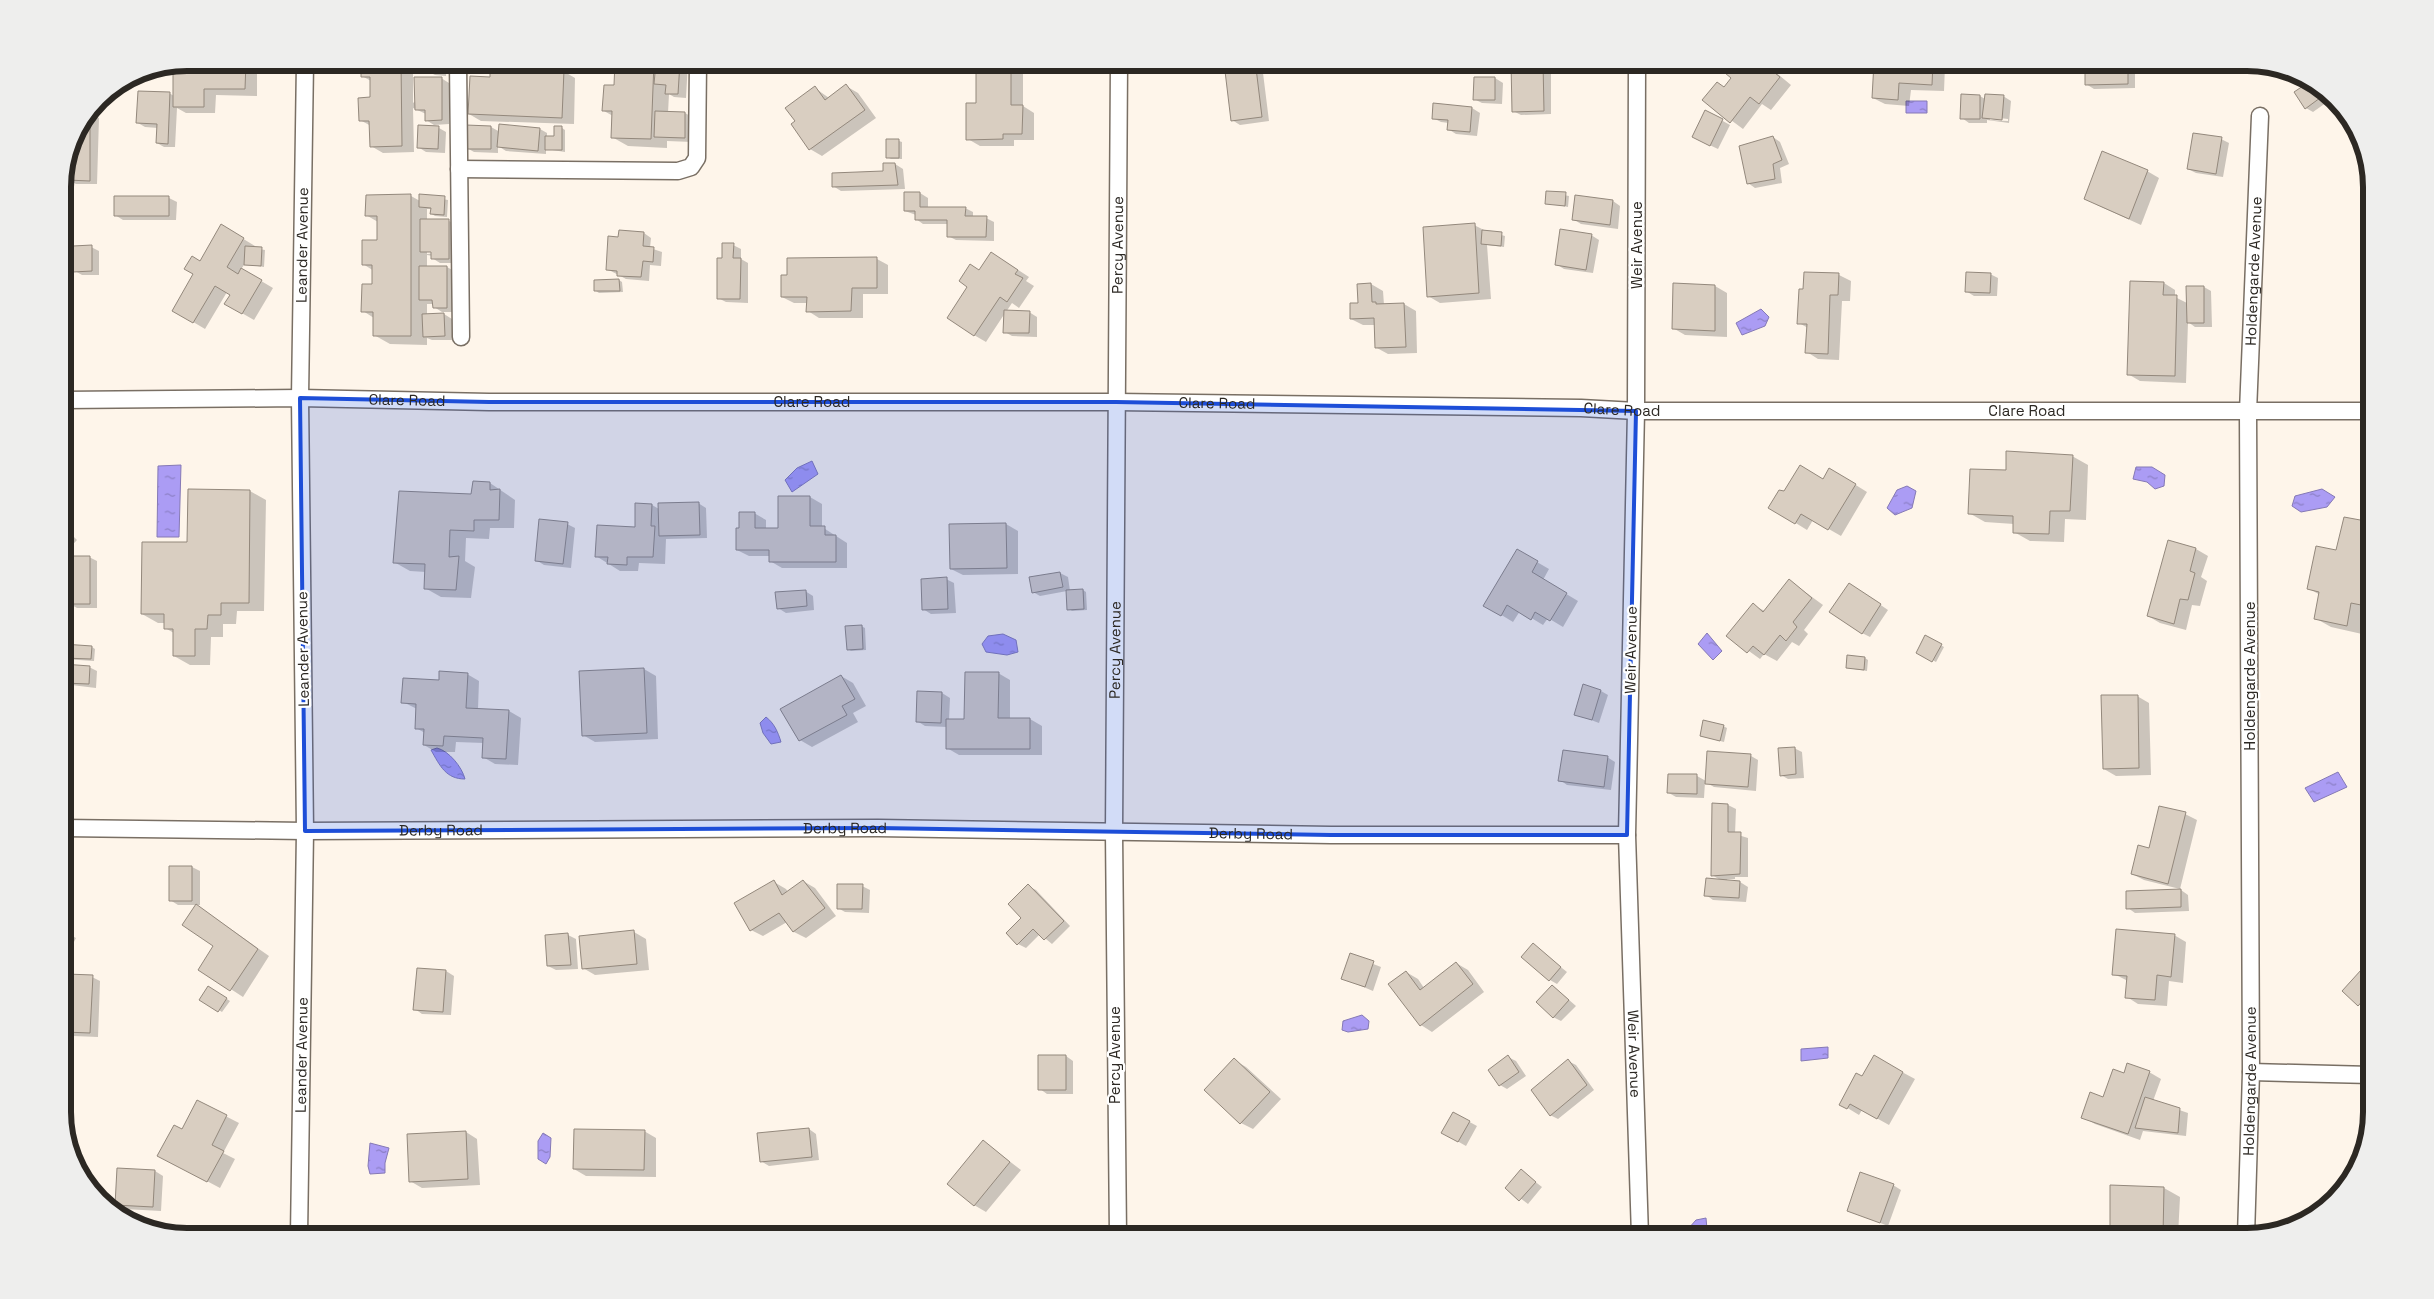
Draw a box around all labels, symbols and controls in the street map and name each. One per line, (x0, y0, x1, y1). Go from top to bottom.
street label: Leander Avenue (291, 187, 312, 303)
street label: Percy Avenue (1107, 196, 1127, 294)
street label: Holdengarde Avenue (2241, 196, 2266, 346)
street label: Weir Avenue (1627, 201, 1646, 289)
street label: Clare Road (368, 389, 446, 410)
street label: Clare Road (773, 392, 850, 411)
street label: Clare Road (1178, 393, 1256, 413)
street label: Clare Road (1583, 398, 1660, 420)
street label: Clare Road (1988, 401, 2065, 420)
street label: Leander Avenue (292, 591, 313, 707)
street label: Percy Avenue (1105, 601, 1125, 699)
street label: Holdengarde Avenue (2240, 601, 2259, 751)
street label: Weir Avenue (1620, 606, 1641, 694)
street label: Derby Road (803, 818, 887, 837)
street label: Derby Road (399, 820, 483, 840)
street label: Derby Road (1209, 823, 1293, 843)
street label: Leander Avenue (291, 997, 312, 1113)
street label: Percy Avenue (1105, 1006, 1124, 1104)
street label: Holdengarde Avenue (2238, 1006, 2260, 1156)
street label: Weir Avenue (1624, 1010, 1646, 1098)

